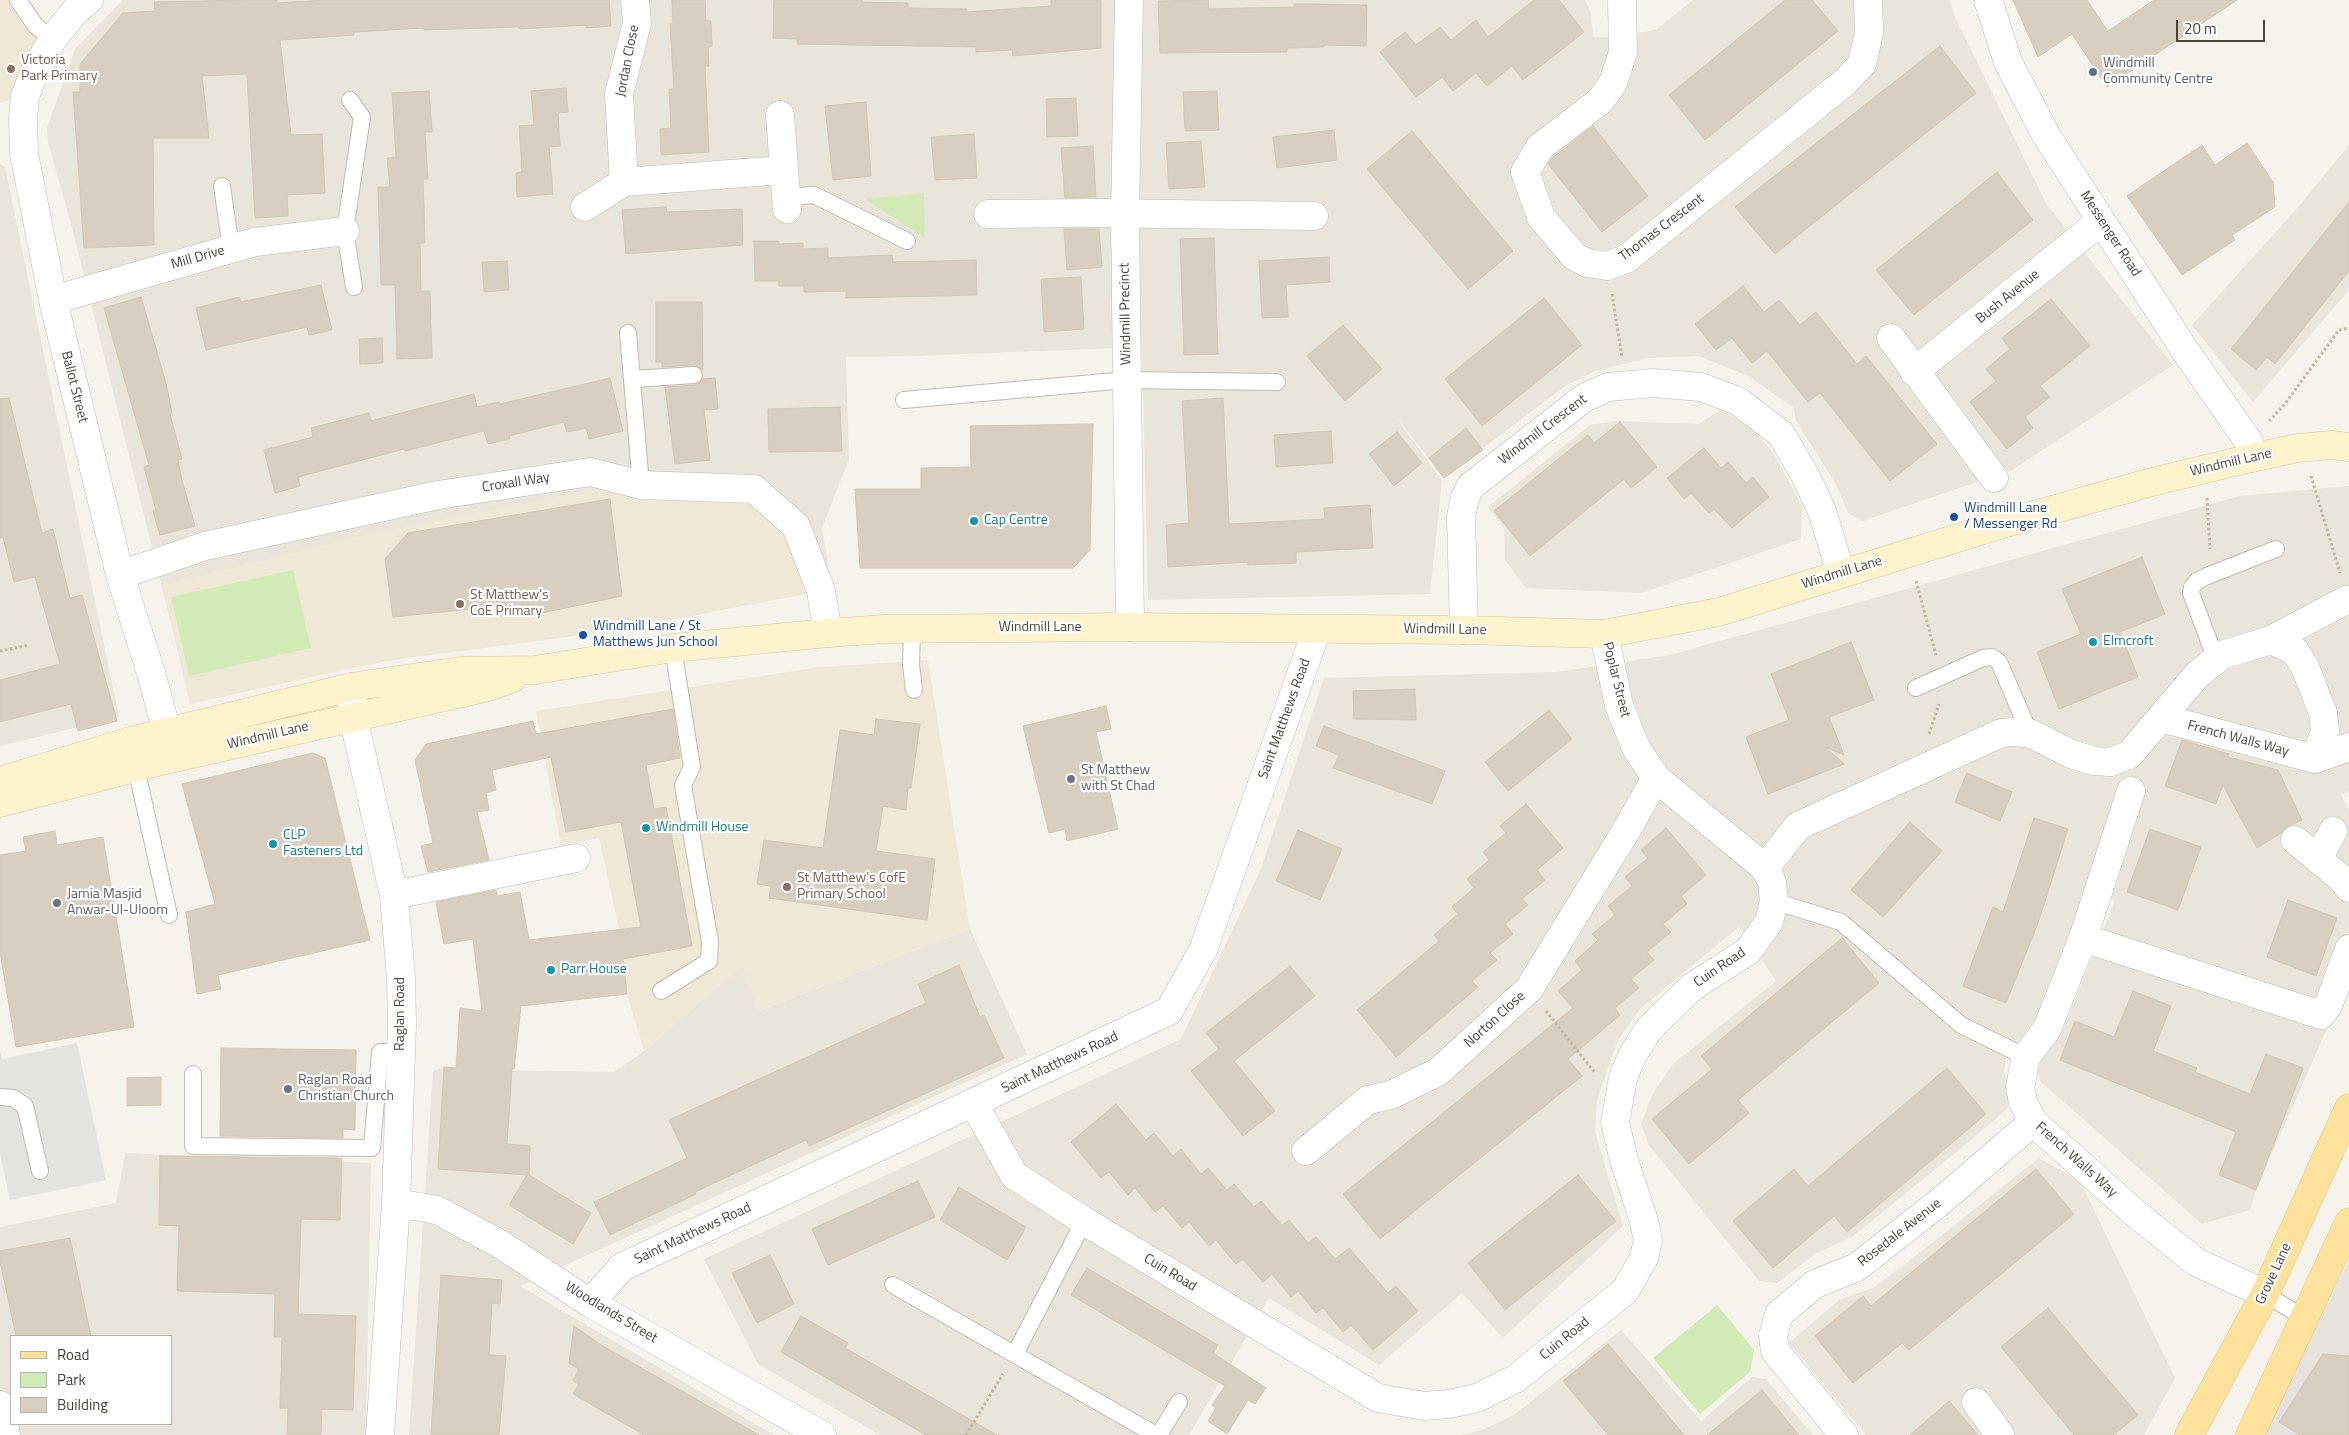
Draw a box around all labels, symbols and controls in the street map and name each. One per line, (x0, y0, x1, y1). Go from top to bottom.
scale bar (2179, 10, 2268, 42)
text: 20 m (2184, 17, 2217, 40)
street label: Jordan Close (613, 24, 643, 98)
place label: Victoria Park Primary (21, 53, 97, 85)
place label: Windmill Community Centre (2103, 56, 2213, 88)
marker: Victoria Park Primary (5, 63, 17, 75)
marker: Windmill Community Centre (2087, 66, 2099, 78)
street label: Messenger Road (2076, 188, 2144, 280)
street label: Thomas Crescent (1616, 191, 1708, 265)
street label: Mill Drive (169, 242, 227, 274)
street label: Windmill Precinct (1117, 263, 1135, 365)
street label: Bush Avenue (1973, 266, 2043, 328)
street label: Ballot Street (57, 349, 91, 425)
street label: Windmill Crescent (1496, 391, 1590, 469)
street label: Windmill Lane (2189, 445, 2273, 481)
street label: Croxall Way (481, 469, 551, 497)
place label: Windmill Lane / Messenger Rd (1964, 501, 2057, 534)
marker: Windmill Lane / Messenger Rd (1948, 511, 1960, 523)
place label: Cap Centre (984, 513, 1048, 529)
marker: Cap Centre (968, 515, 980, 527)
street label: Windmill Lane (1800, 553, 1884, 593)
place label: St Matthew's CoE Primary (470, 588, 549, 620)
marker: St Matthew's CoE Primary (454, 598, 466, 610)
place label: Windmill Lane / St Matthews Jun School (593, 619, 718, 652)
street label: Windmill Lane (998, 620, 1082, 636)
street label: Windmill Lane (1403, 621, 1487, 639)
marker: Windmill Lane / St Matthews Jun School (577, 629, 589, 641)
place label: Elmcroft (2103, 634, 2153, 650)
marker: Elmcroft (2087, 636, 2099, 648)
street label: Poplar Street (1599, 640, 1633, 720)
street label: Saint Matthews Road (1255, 657, 1315, 781)
street label: French Walls Way (2185, 717, 2291, 761)
street label: Windmill Lane (226, 718, 310, 754)
place label: St Matthew with St Chad (1081, 763, 1155, 796)
marker: St Matthew with St Chad (1065, 773, 1077, 785)
place label: Windmill House (656, 820, 748, 836)
marker: Windmill House (640, 822, 652, 834)
place label: CLP Fasteners Ltd (283, 828, 363, 860)
marker: CLP Fasteners Ltd (267, 838, 279, 850)
place label: St Matthew's CofE Primary School (797, 871, 906, 904)
marker: St Matthew's CofE Primary School (781, 881, 793, 893)
place label: Jamia Masjid Anwar-Ul-Uloom (67, 887, 168, 920)
marker: Jamia Masjid Anwar-Ul-Uloom (51, 897, 63, 909)
street label: Cuin Road (1691, 945, 1749, 991)
place label: Parr House (561, 962, 627, 978)
marker: Parr House (545, 964, 557, 976)
street label: Raglan Road (393, 977, 409, 1051)
street label: Norton Close (1461, 988, 1529, 1052)
street label: Saint Matthews Road (999, 1029, 1121, 1097)
place label: Raglan Road Christian Church (298, 1073, 394, 1106)
marker: Raglan Road Christian Church (282, 1083, 294, 1095)
street label: French Walls Way (2032, 1119, 2120, 1201)
street label: Rosedale Avenue (1855, 1195, 1945, 1271)
street label: Saint Matthews Road (632, 1200, 754, 1268)
street label: Grove Lane (2253, 1241, 2295, 1307)
street label: Cuin Road (1140, 1251, 1200, 1295)
street label: Woodlands Street (562, 1279, 660, 1347)
street label: Cuin Road (1537, 1314, 1593, 1364)
legend (10, 1335, 172, 1425)
text: Road (57, 1343, 89, 1366)
text: Park (57, 1368, 86, 1391)
text: Building (57, 1393, 108, 1416)

